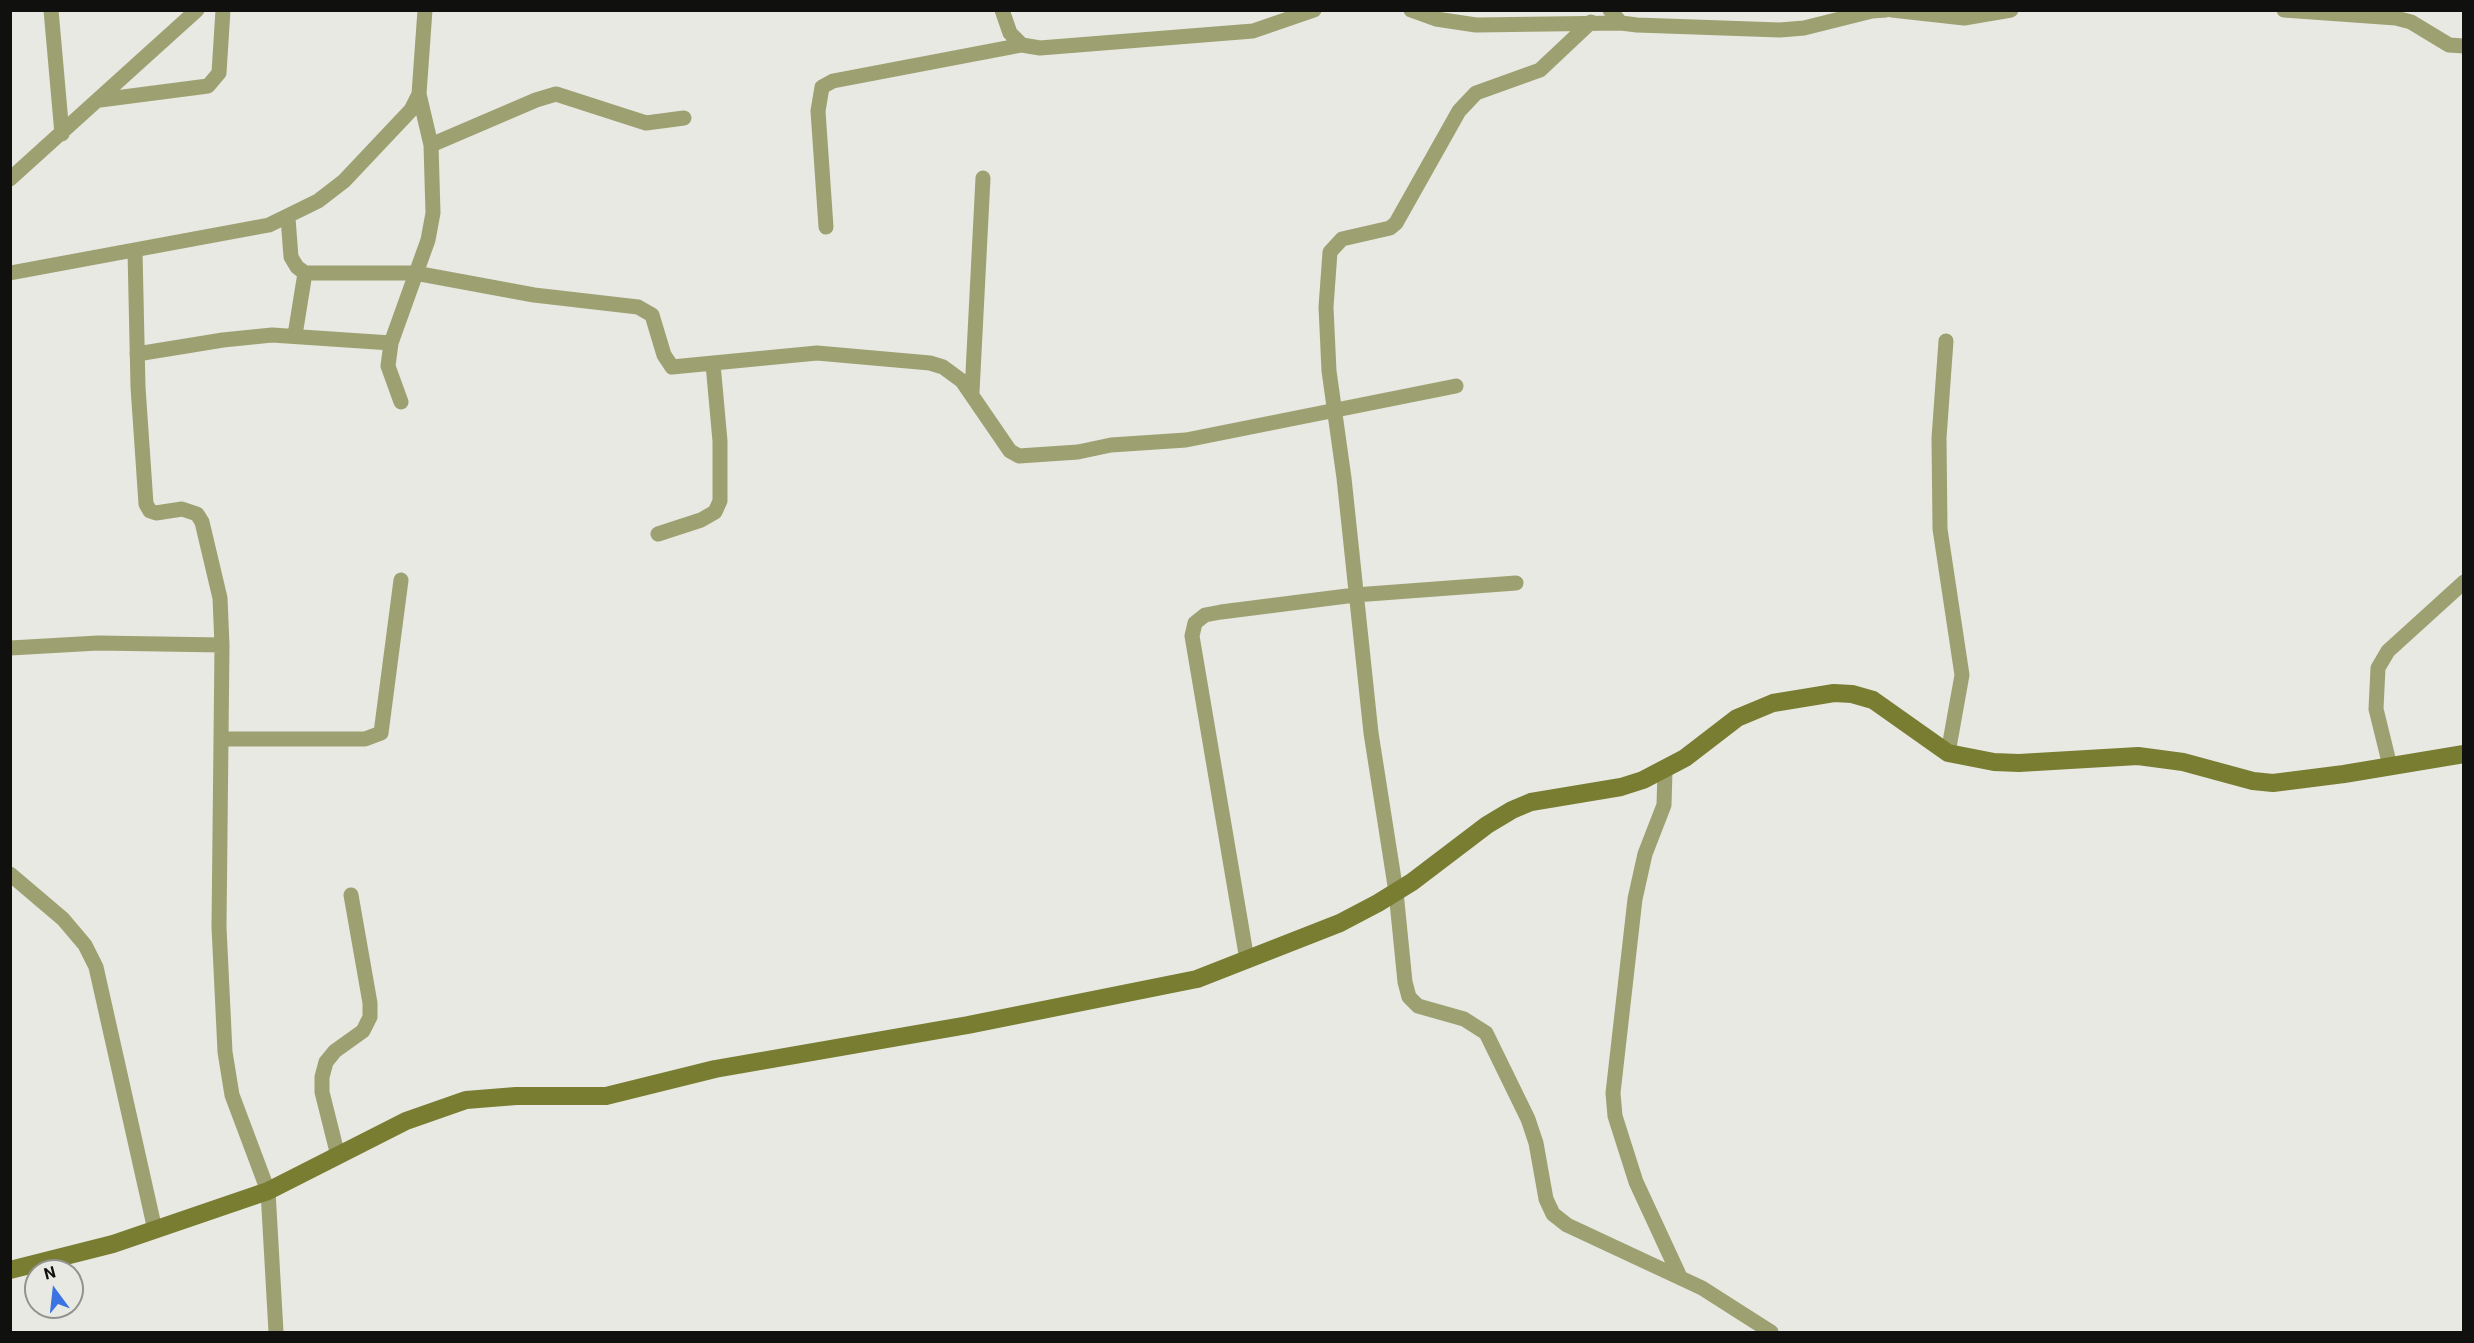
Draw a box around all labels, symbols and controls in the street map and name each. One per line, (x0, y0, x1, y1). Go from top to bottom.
north arrow (24, 1259, 84, 1319)
text: N (42, 1262, 58, 1284)

